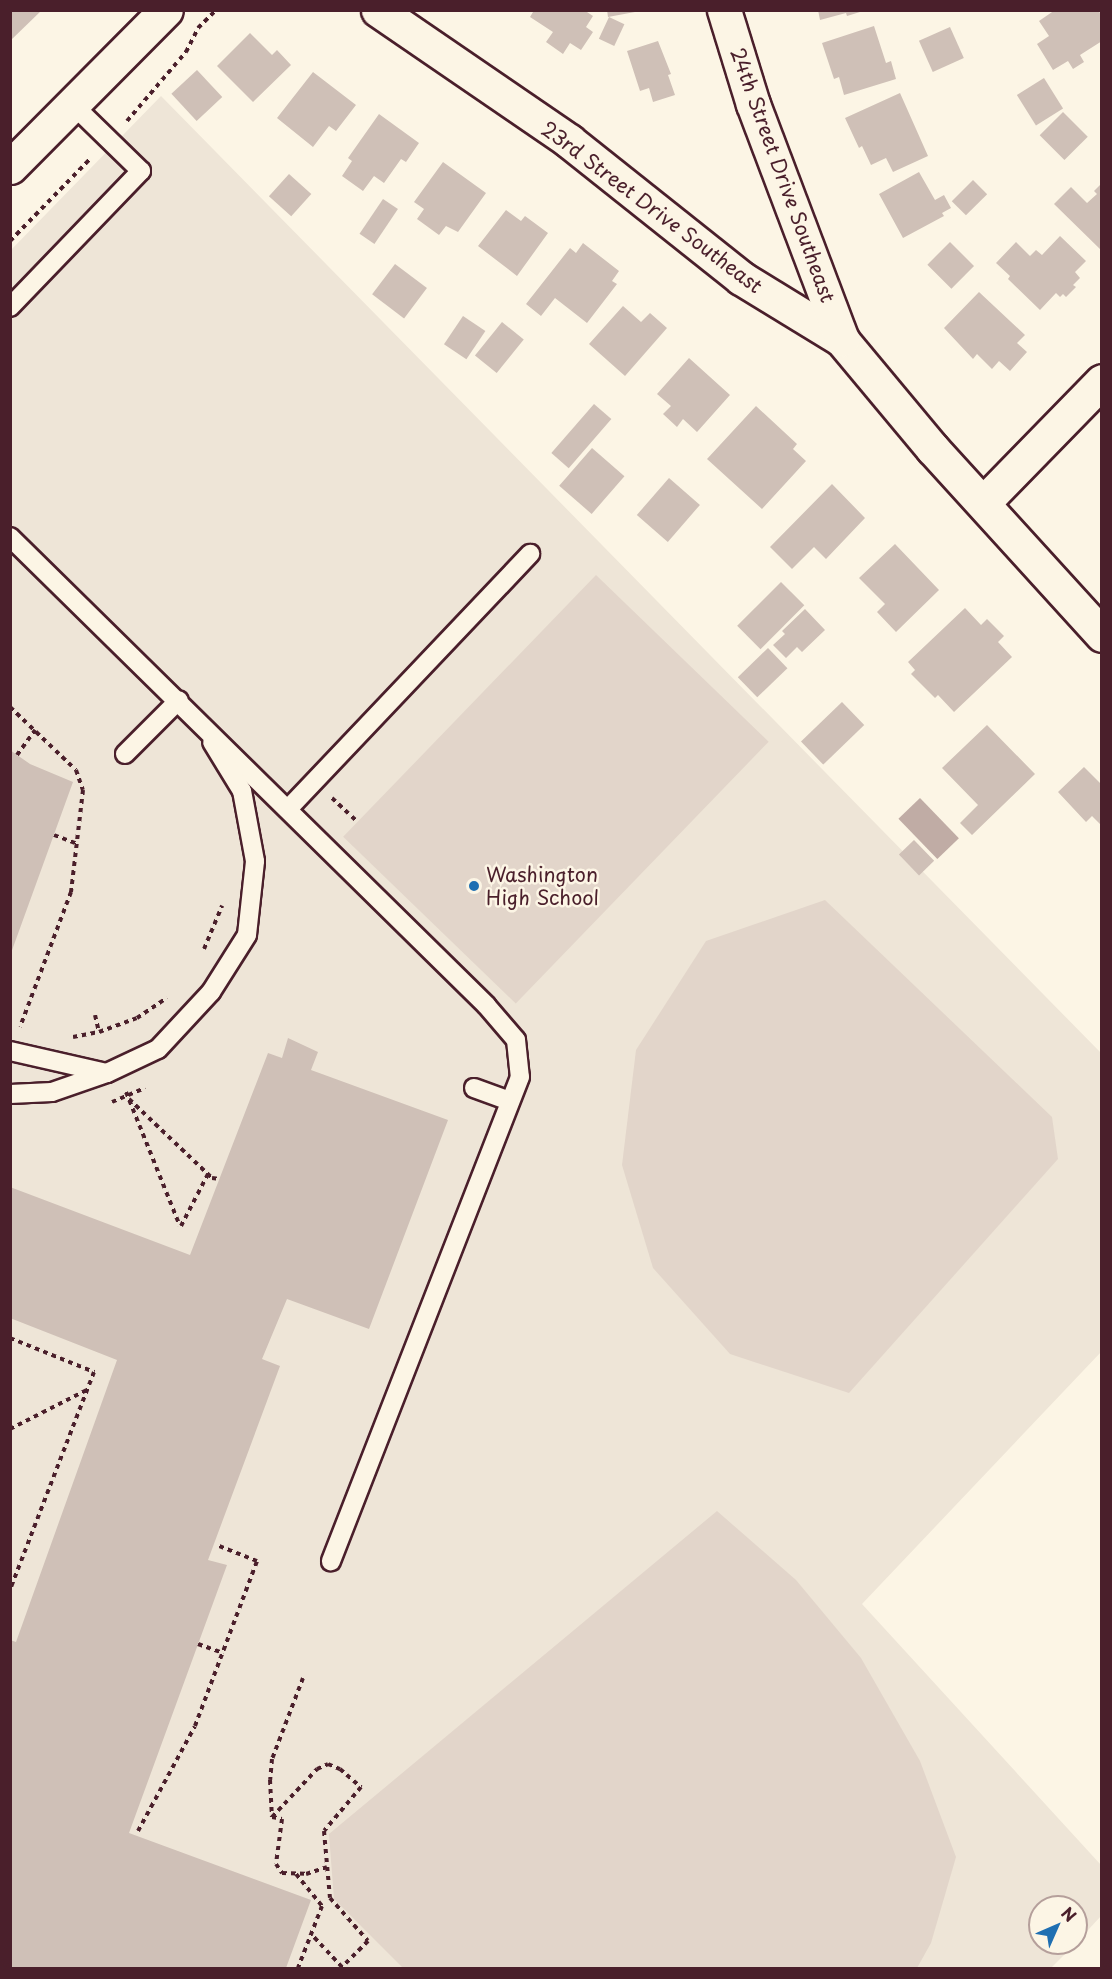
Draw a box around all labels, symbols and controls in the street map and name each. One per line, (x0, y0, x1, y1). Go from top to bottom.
street label: 24th Street Drive Southeast (726, 44, 840, 306)
street label: 23rd Street Drive Southeast (536, 116, 768, 298)
place label: Washington High School (486, 862, 600, 909)
marker: Washington High School (467, 879, 481, 893)
north arrow (1028, 1895, 1088, 1955)
text: N (1056, 1901, 1082, 1927)

